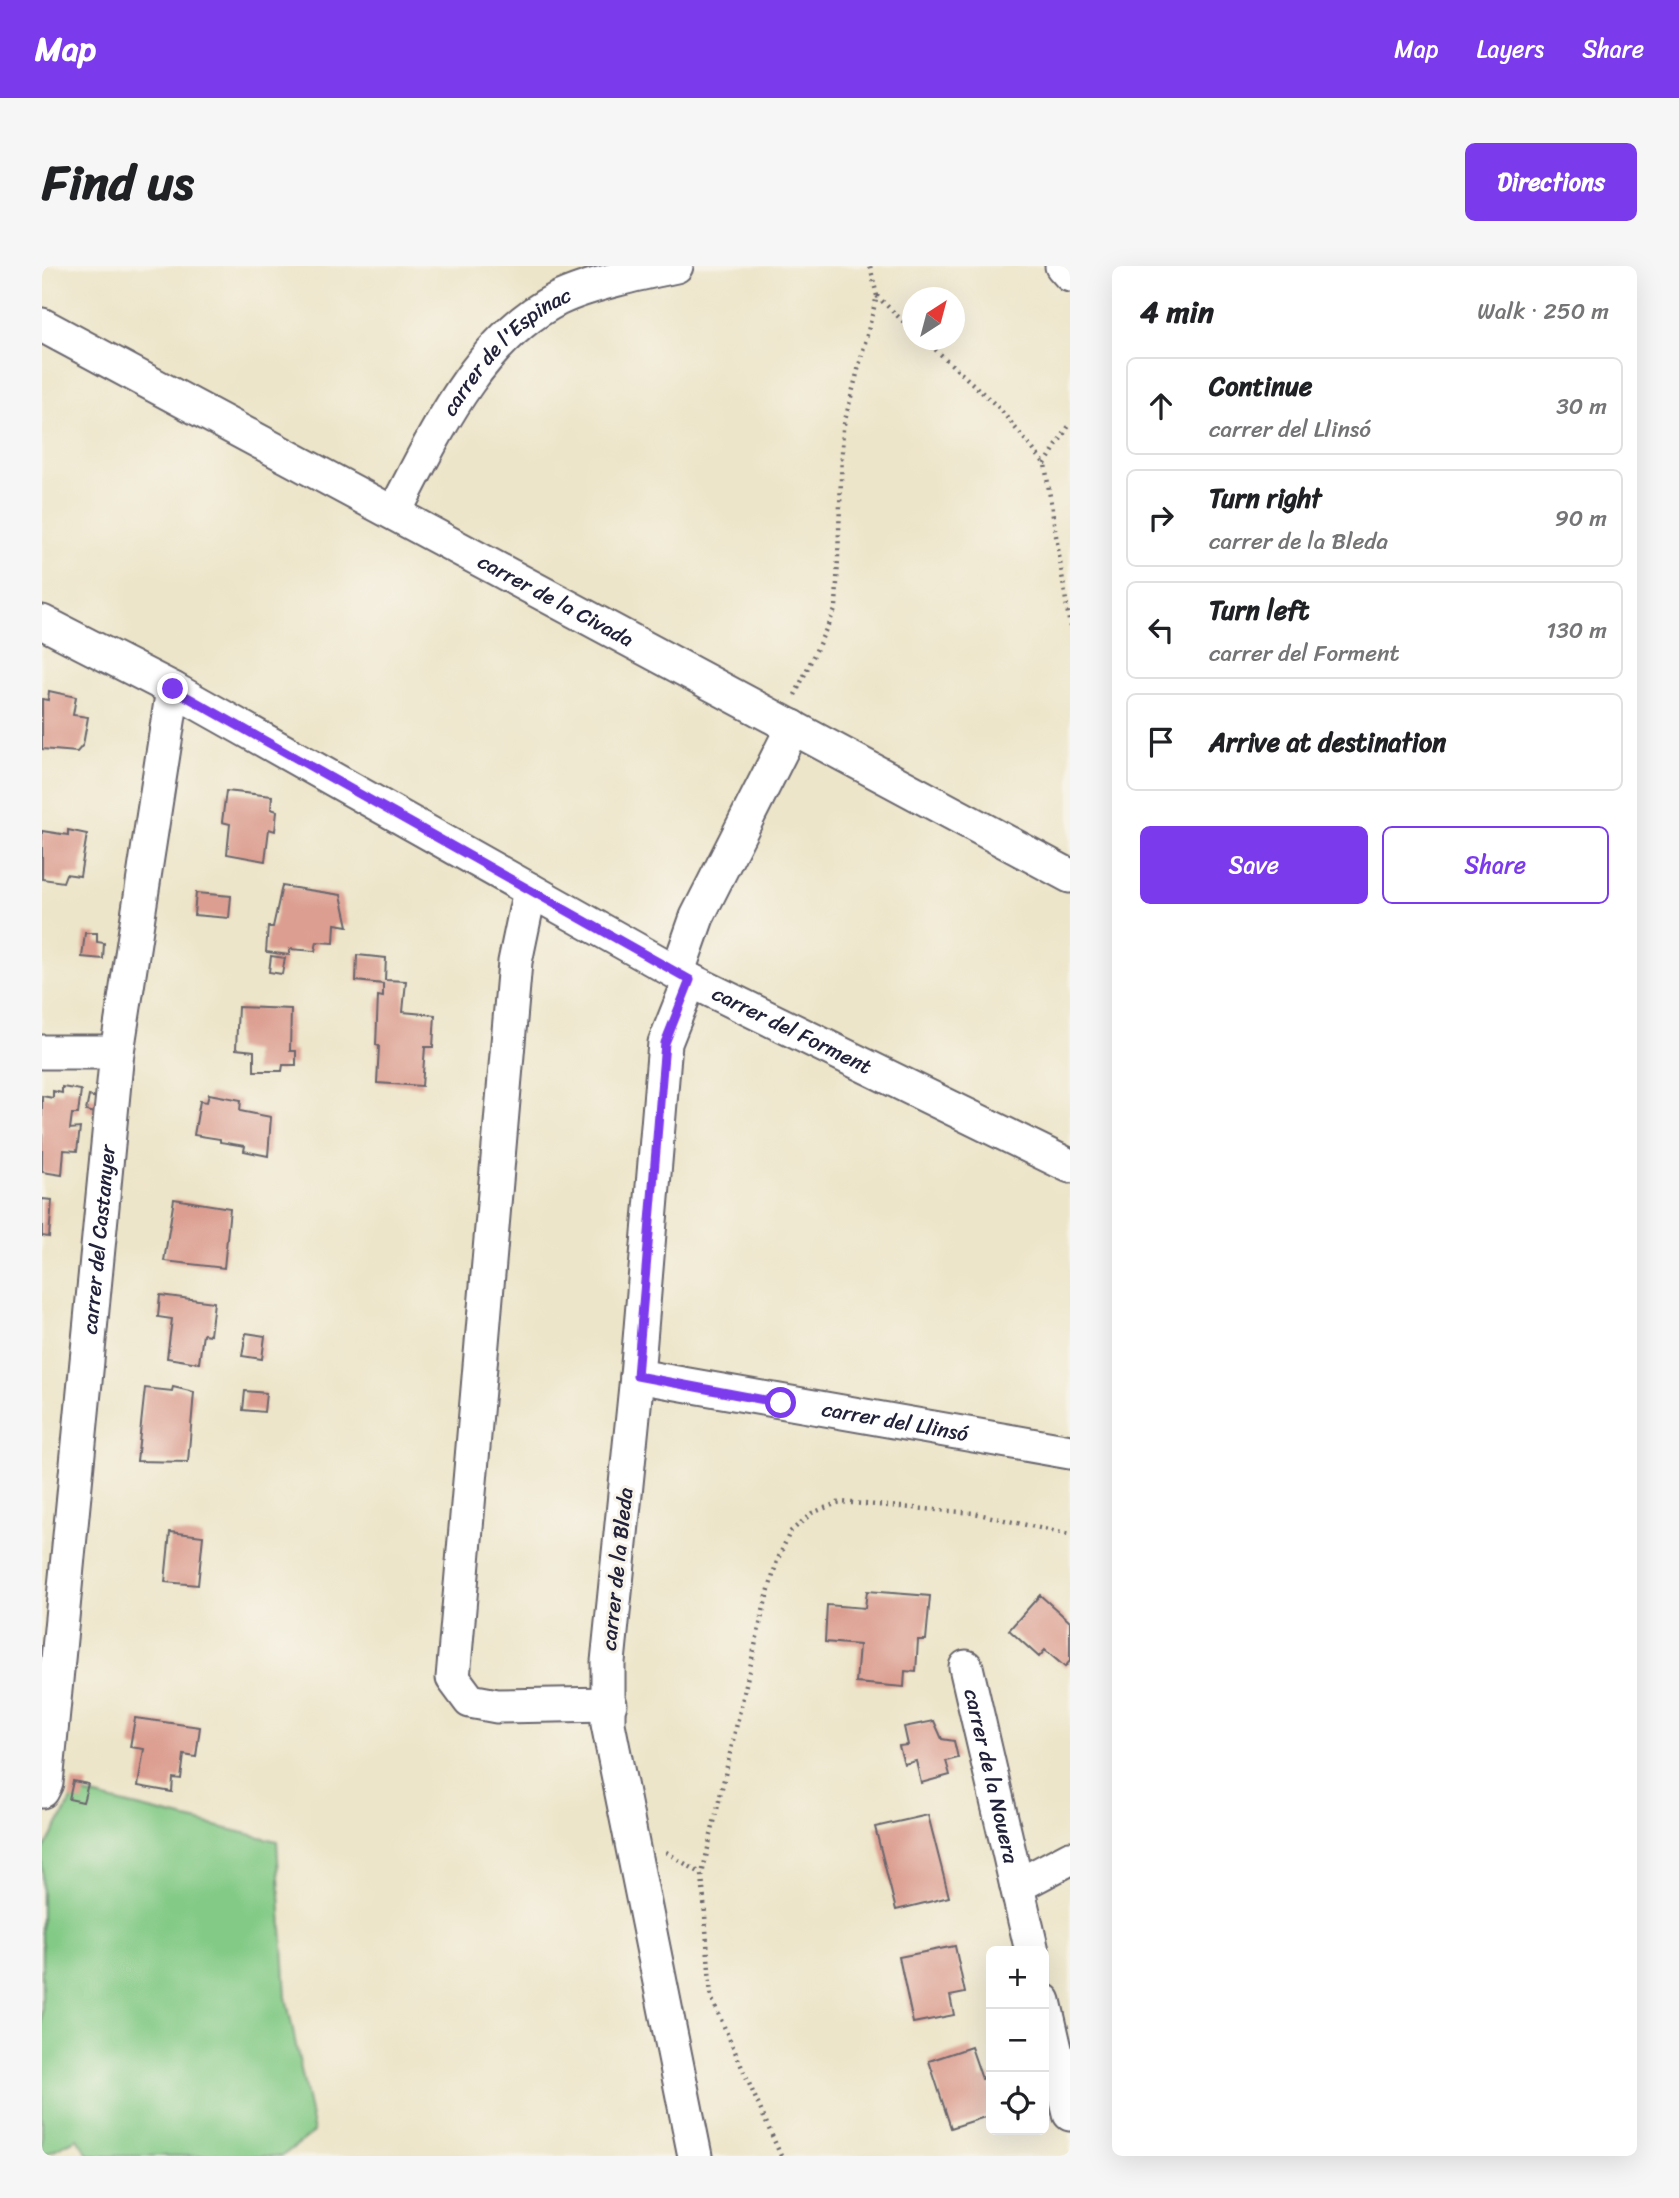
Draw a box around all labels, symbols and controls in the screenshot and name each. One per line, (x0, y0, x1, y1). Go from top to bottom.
text: Map (35, 20, 96, 78)
text: Map (1394, 28, 1439, 70)
text: Layers (1477, 28, 1544, 70)
text: Share (1582, 28, 1644, 70)
text: Find us (42, 139, 194, 226)
button: Directions (1465, 143, 1637, 221)
street label: carrer de l'Espinac (431, 276, 578, 424)
text: 4 min (1140, 285, 1214, 339)
north arrow (902, 287, 965, 350)
text: Walk · 250 m (1477, 291, 1609, 332)
text: Continue (1209, 363, 1312, 409)
text: 30 m (1556, 386, 1607, 427)
icon: ahead (1142, 387, 1180, 425)
text: carrer del Llinsó (1209, 409, 1371, 450)
text: Turn right (1209, 475, 1322, 521)
text: 90 m (1555, 498, 1607, 539)
icon: right (1142, 499, 1180, 537)
text: carrer de la Bleda (1209, 521, 1388, 562)
street label: carrer de la Civada (471, 543, 641, 658)
text: Turn left (1209, 587, 1309, 633)
text: 130 m (1546, 610, 1607, 651)
icon: left (1142, 611, 1180, 649)
text: carrer del Forment (1209, 633, 1400, 674)
route end (157, 673, 188, 704)
text: Arrive at destination (1209, 719, 1446, 765)
icon: arrive (1142, 723, 1180, 761)
button: Save (1140, 826, 1368, 904)
button: Share (1382, 826, 1609, 904)
street label: carrer del Forment (705, 975, 879, 1085)
street label: carrer del Castanyer (71, 1142, 127, 1336)
route start (765, 1387, 796, 1418)
street label: carrer del Llinsó (819, 1390, 972, 1453)
street label: carrer de la Bleda (590, 1485, 644, 1652)
street label: carrer de la Nouera (953, 1685, 1030, 1868)
map controls (986, 1946, 1049, 2135)
button: + (986, 1946, 1049, 2009)
button: − (986, 2009, 1049, 2072)
button: locate (986, 2072, 1049, 2135)

